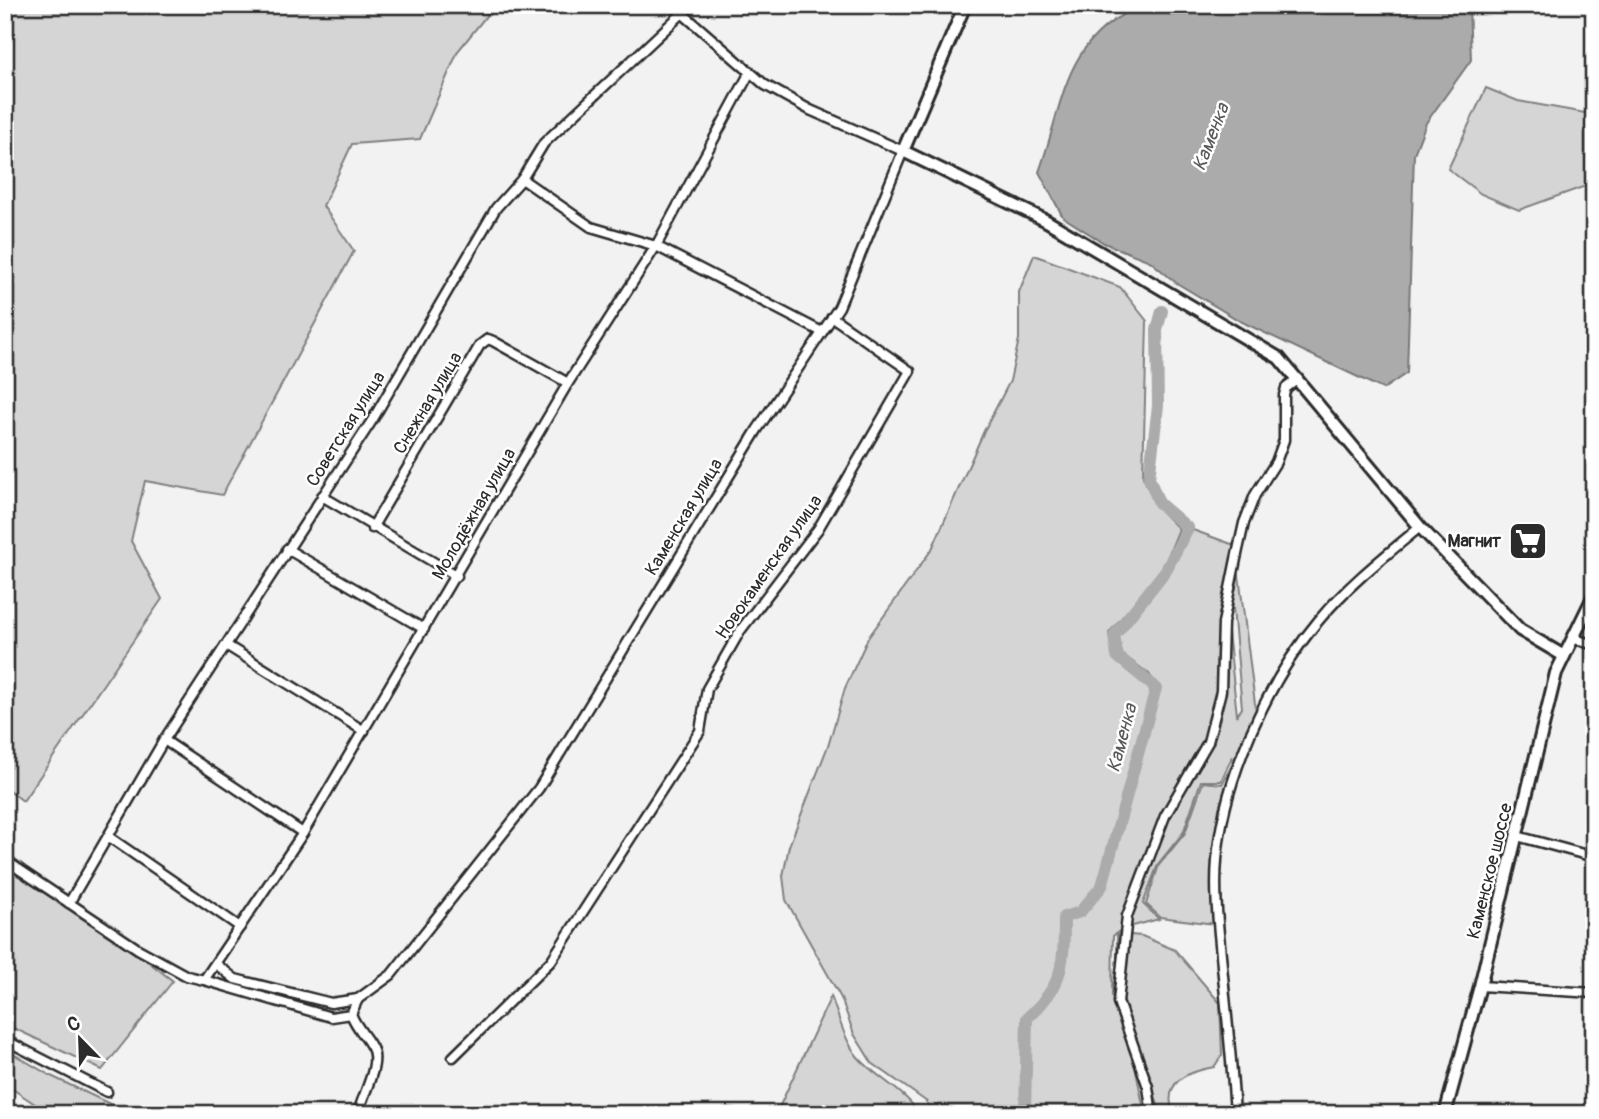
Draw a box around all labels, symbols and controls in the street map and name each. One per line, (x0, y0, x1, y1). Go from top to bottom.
water label: Каменка (1187, 99, 1235, 174)
street label: Снежная улица (389, 348, 467, 458)
street label: Советская улица (301, 367, 391, 491)
street label: Молодёжная улица (427, 444, 521, 584)
street label: Каменская улица (640, 454, 728, 580)
street label: Новокаменская улица (711, 490, 827, 644)
supermarket icon: Магнит (1507, 520, 1549, 562)
place label: Магнит (1448, 530, 1502, 553)
water label: Каменка (1101, 700, 1143, 775)
street label: Каменское шоссе (1462, 801, 1518, 941)
north arrow (46, 1004, 116, 1074)
text: С (64, 1011, 84, 1038)

